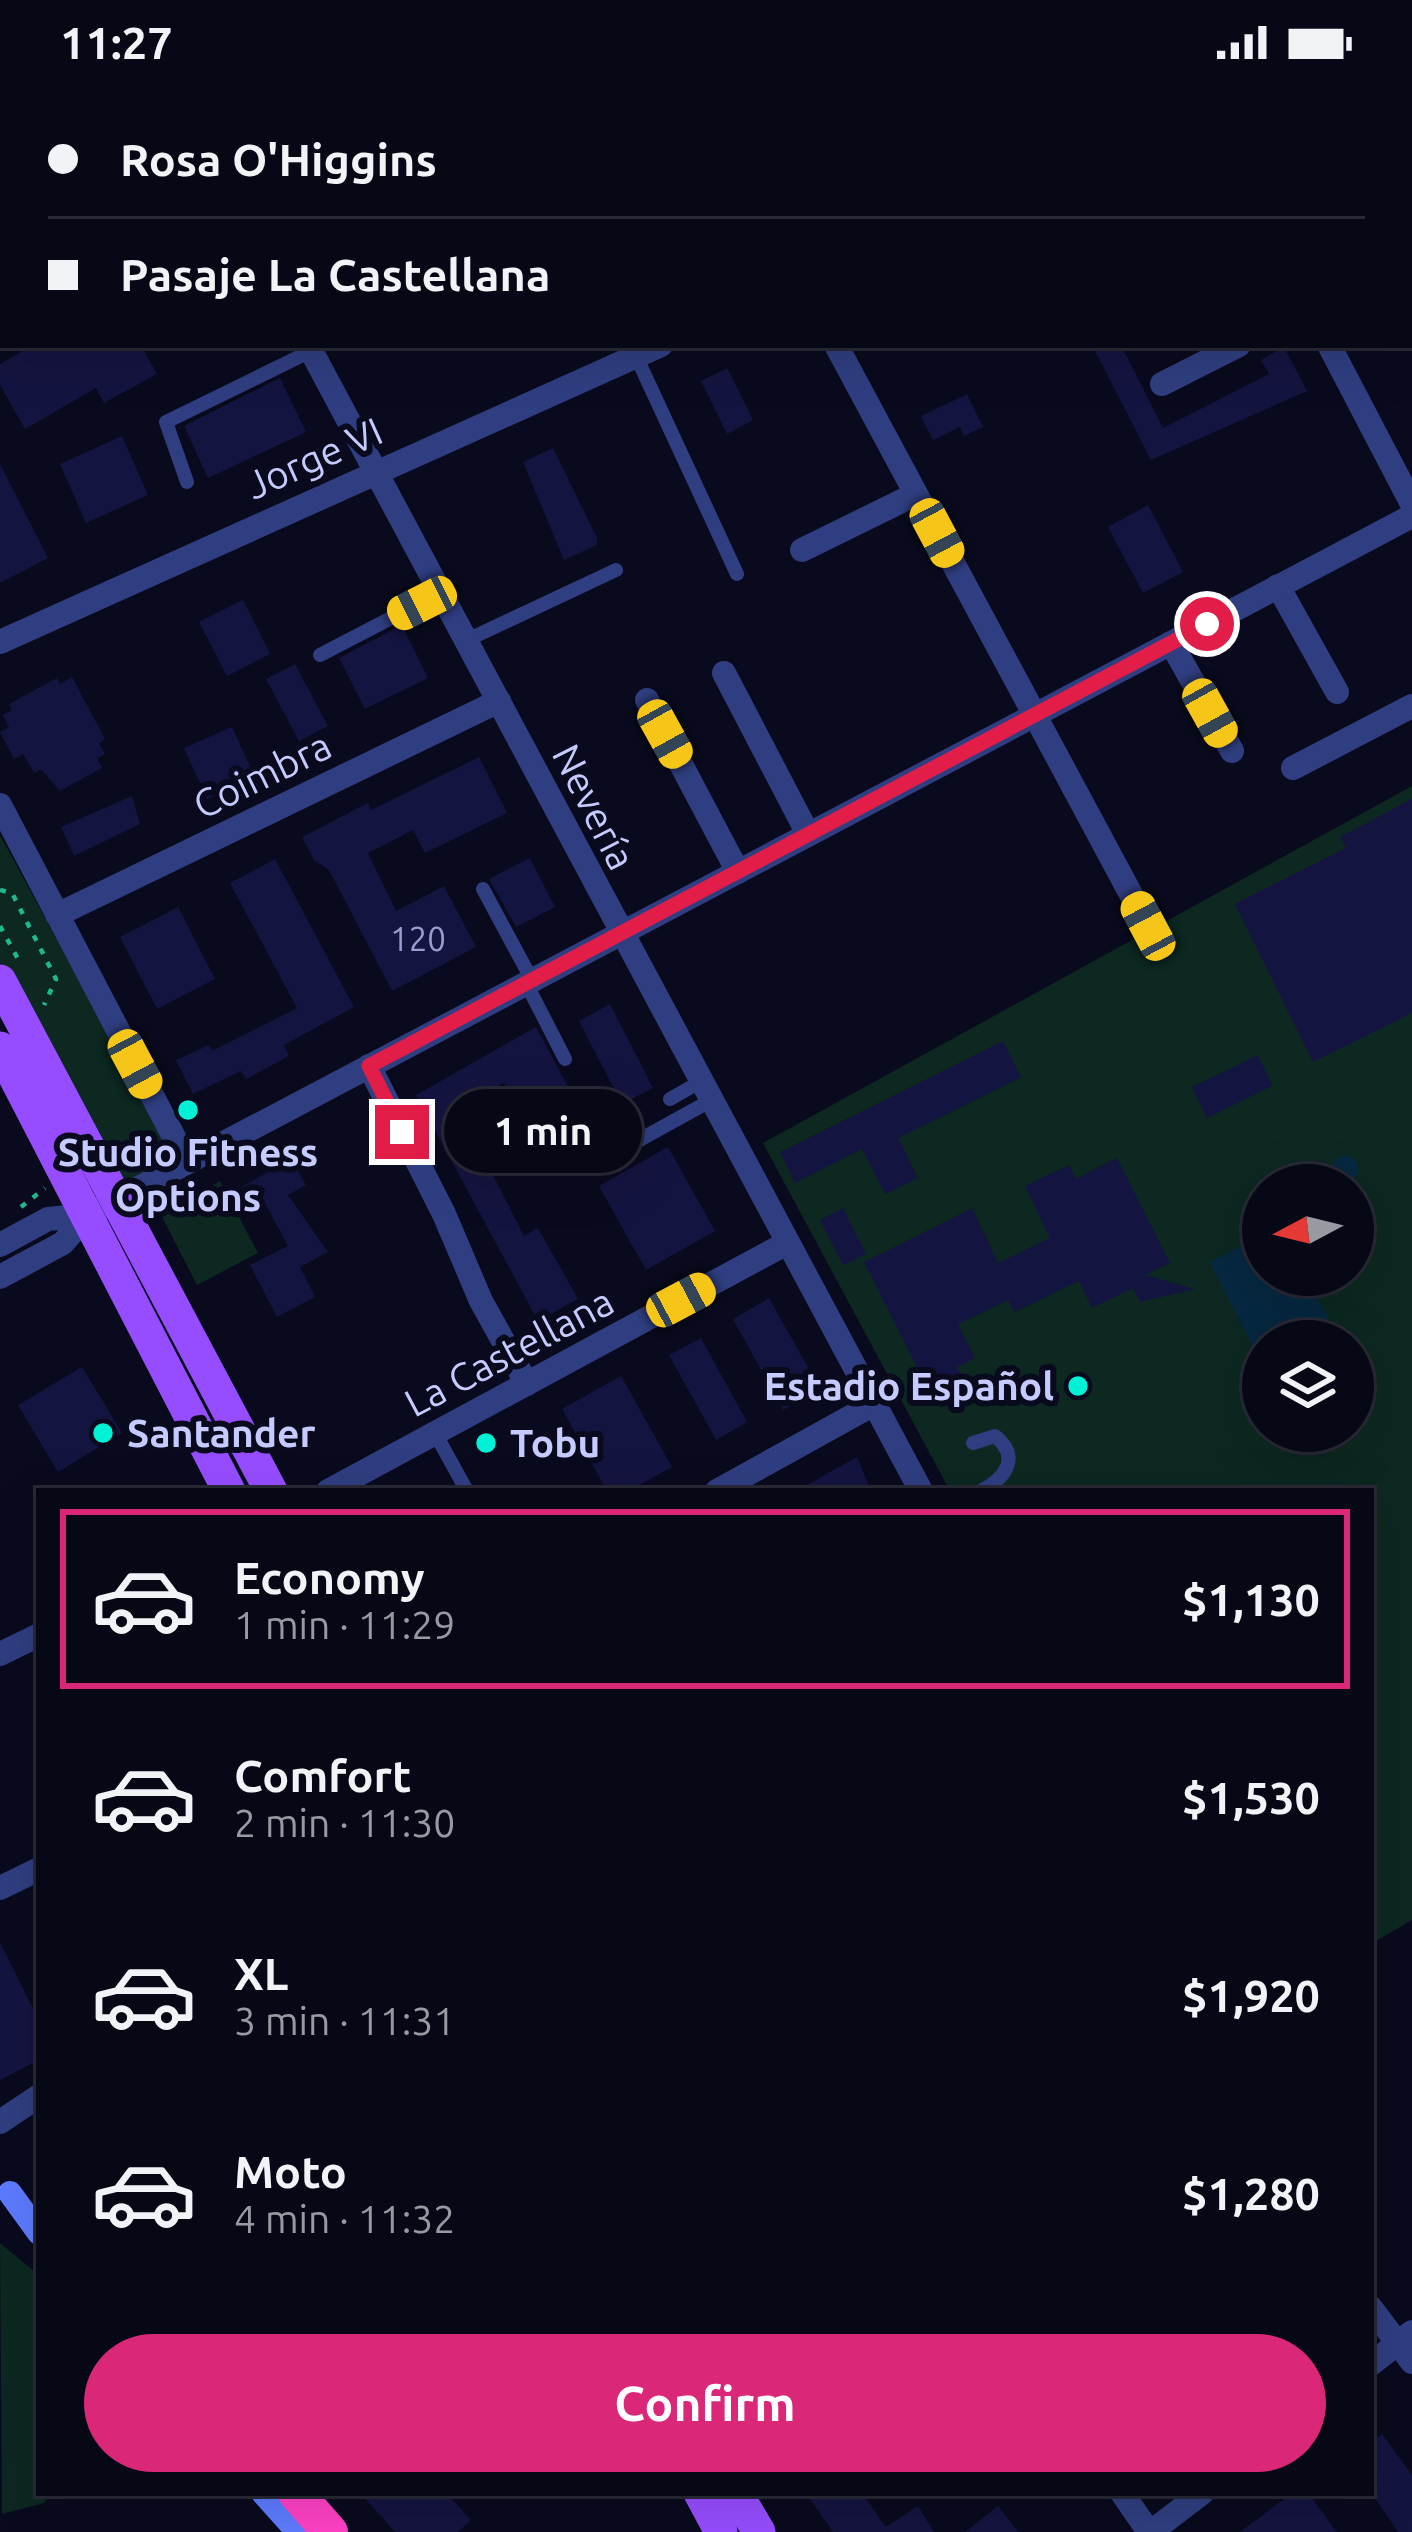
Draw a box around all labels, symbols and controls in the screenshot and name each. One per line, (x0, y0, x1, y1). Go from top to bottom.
text: 11:27 (60, 17, 173, 68)
text: Rosa O'Higgins (120, 134, 437, 185)
text: Pasaje La Castellana (120, 249, 550, 300)
street label: Jorge VI (239, 409, 388, 507)
car (904, 493, 970, 573)
car (382, 571, 462, 635)
route start (1180, 597, 1234, 651)
car (1177, 673, 1243, 753)
car (632, 694, 698, 774)
street label: Coimbra (186, 723, 337, 826)
street label: Nevería (545, 737, 644, 876)
car (1115, 886, 1181, 966)
house number: 120 (390, 920, 446, 957)
car (102, 1024, 168, 1104)
callout: 1 min (444, 1090, 642, 1174)
marker: Studio Fitness Options (175, 1097, 201, 1123)
route end (375, 1105, 429, 1159)
text: 1 min (494, 1109, 592, 1152)
place label: Studio Fitness Options (58, 1130, 318, 1218)
north arrow (1242, 1164, 1374, 1296)
map controls (1242, 1164, 1374, 1452)
car (641, 1267, 721, 1333)
street label: La Castellana (397, 1279, 620, 1424)
button: layers (1242, 1320, 1374, 1452)
place label: Estadio Español (764, 1364, 1054, 1407)
marker: Estadio Español (1065, 1373, 1091, 1399)
place label: Santander (127, 1411, 316, 1454)
marker: Santander (90, 1420, 116, 1446)
place label: Tobu (510, 1421, 600, 1464)
marker: Tobu (473, 1430, 499, 1456)
icon: car (90, 1545, 198, 1653)
text: Economy (234, 1552, 425, 1603)
text: $1,130 (1182, 1574, 1320, 1625)
text: 1 min · 11:29 (234, 1603, 455, 1646)
icon: car (90, 1743, 198, 1851)
text: Comfort (234, 1750, 411, 1801)
text: $1,530 (1182, 1772, 1320, 1823)
text: 2 min · 11:30 (234, 1801, 455, 1844)
icon: car (90, 1941, 198, 2049)
text: XL (234, 1948, 288, 1999)
text: $1,920 (1182, 1970, 1320, 2021)
text: 3 min · 11:31 (234, 1999, 455, 2042)
icon: car (90, 2139, 198, 2247)
text: Moto (234, 2146, 347, 2197)
text: $1,280 (1182, 2168, 1320, 2219)
text: 4 min · 11:32 (234, 2197, 455, 2240)
button: Confirm (84, 2334, 1326, 2472)

